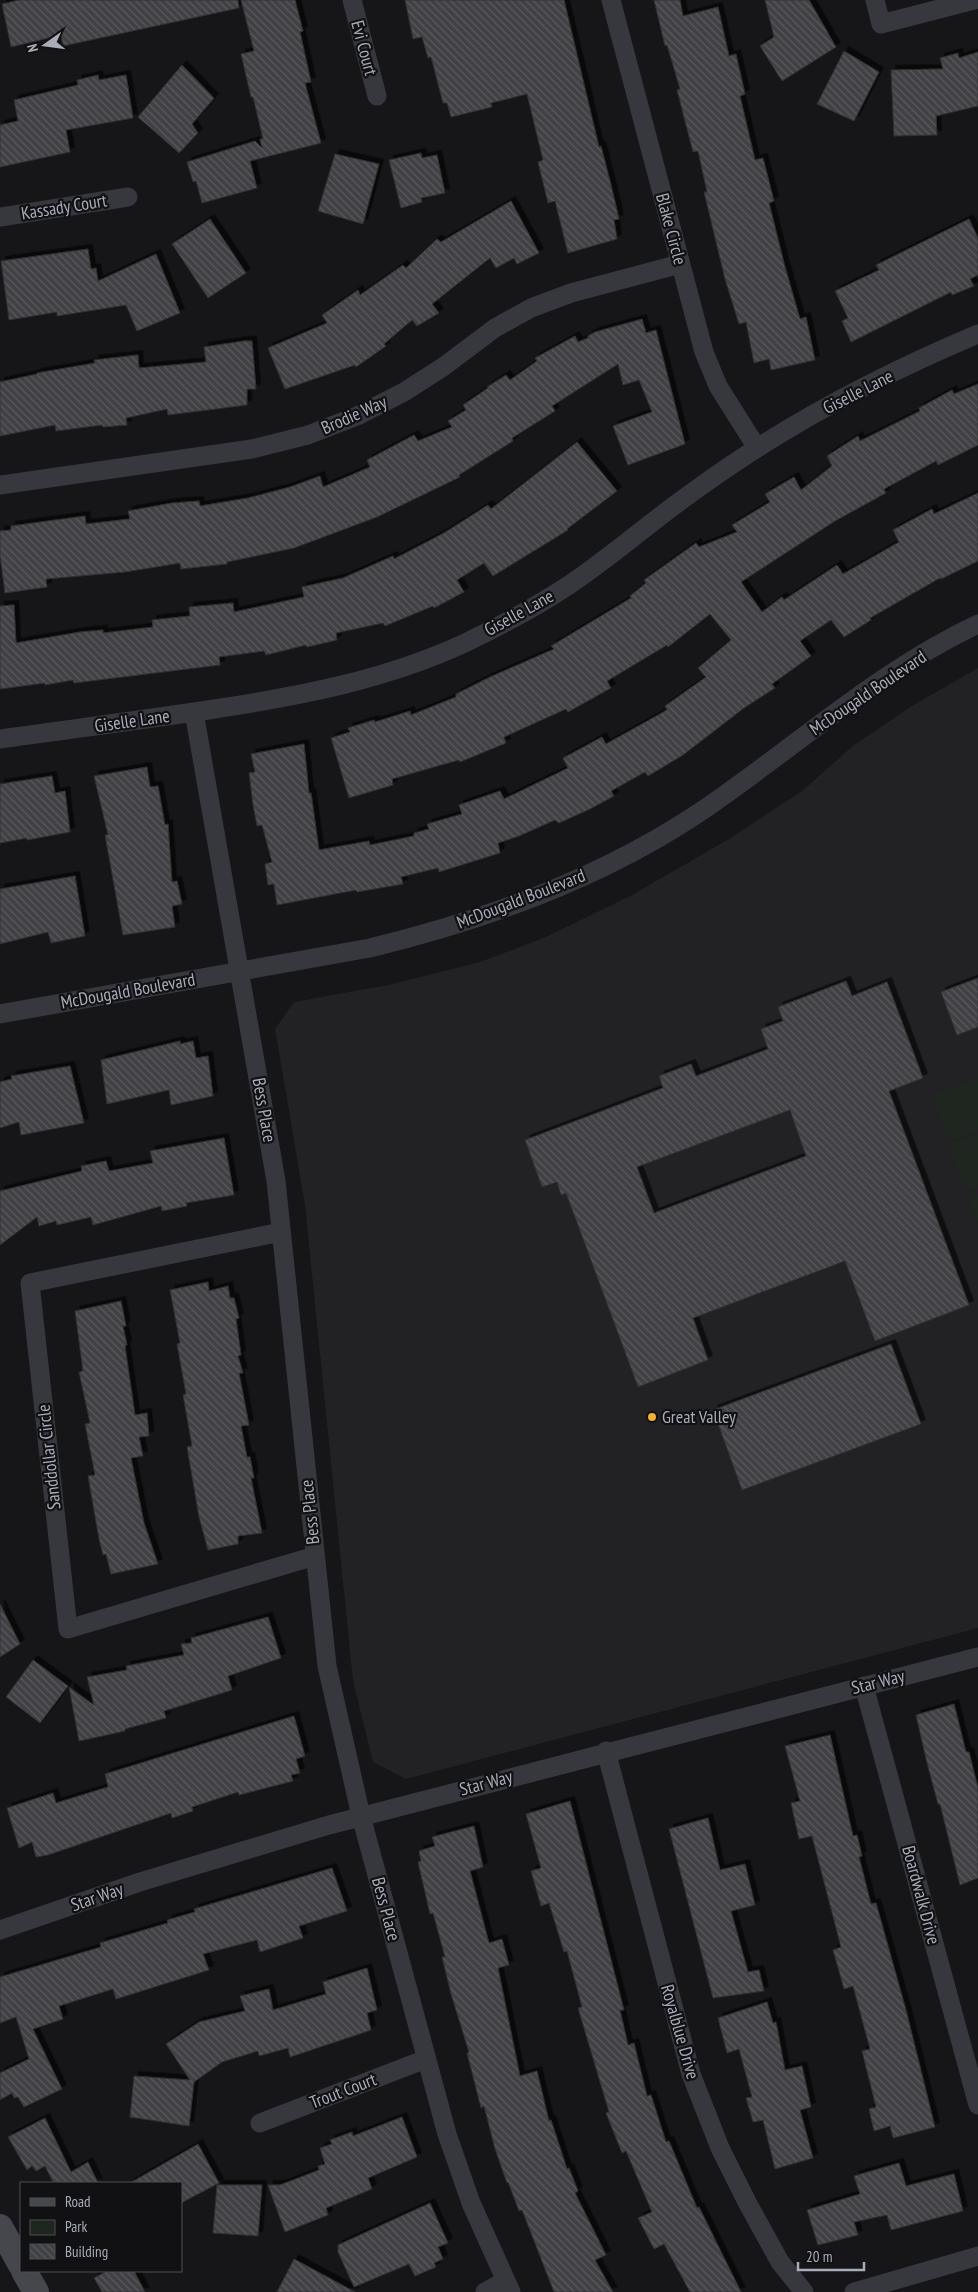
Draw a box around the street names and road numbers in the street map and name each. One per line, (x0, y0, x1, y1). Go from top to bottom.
street label: Evi Court (346, 18, 383, 78)
street label: Kassady Court (19, 188, 109, 225)
street label: Blake Circle (651, 191, 692, 267)
street label: Giselle Lane (819, 364, 897, 419)
street label: Brodie Way (317, 390, 390, 439)
street label: Giselle Lane (480, 584, 557, 641)
street label: McDougald Boulevard (805, 645, 931, 740)
street label: Giselle Lane (93, 704, 171, 737)
street label: McDougald Boulevard (453, 863, 588, 934)
street label: McDougald Boulevard (59, 967, 197, 1014)
street label: Bess Place (248, 1076, 281, 1144)
street label: Sanddollar Circle (32, 1403, 65, 1511)
street label: Bess Place (295, 1479, 324, 1546)
street label: Star Way (849, 1664, 907, 1699)
street label: Star Way (457, 1764, 515, 1801)
street label: Boardwalk Drive (897, 1843, 946, 1947)
street label: Bess Place (367, 1875, 406, 1943)
street label: Star Way (68, 1877, 126, 1916)
street label: Royalblue Drive (656, 1982, 705, 2082)
street label: Trout Court (306, 2067, 379, 2114)

